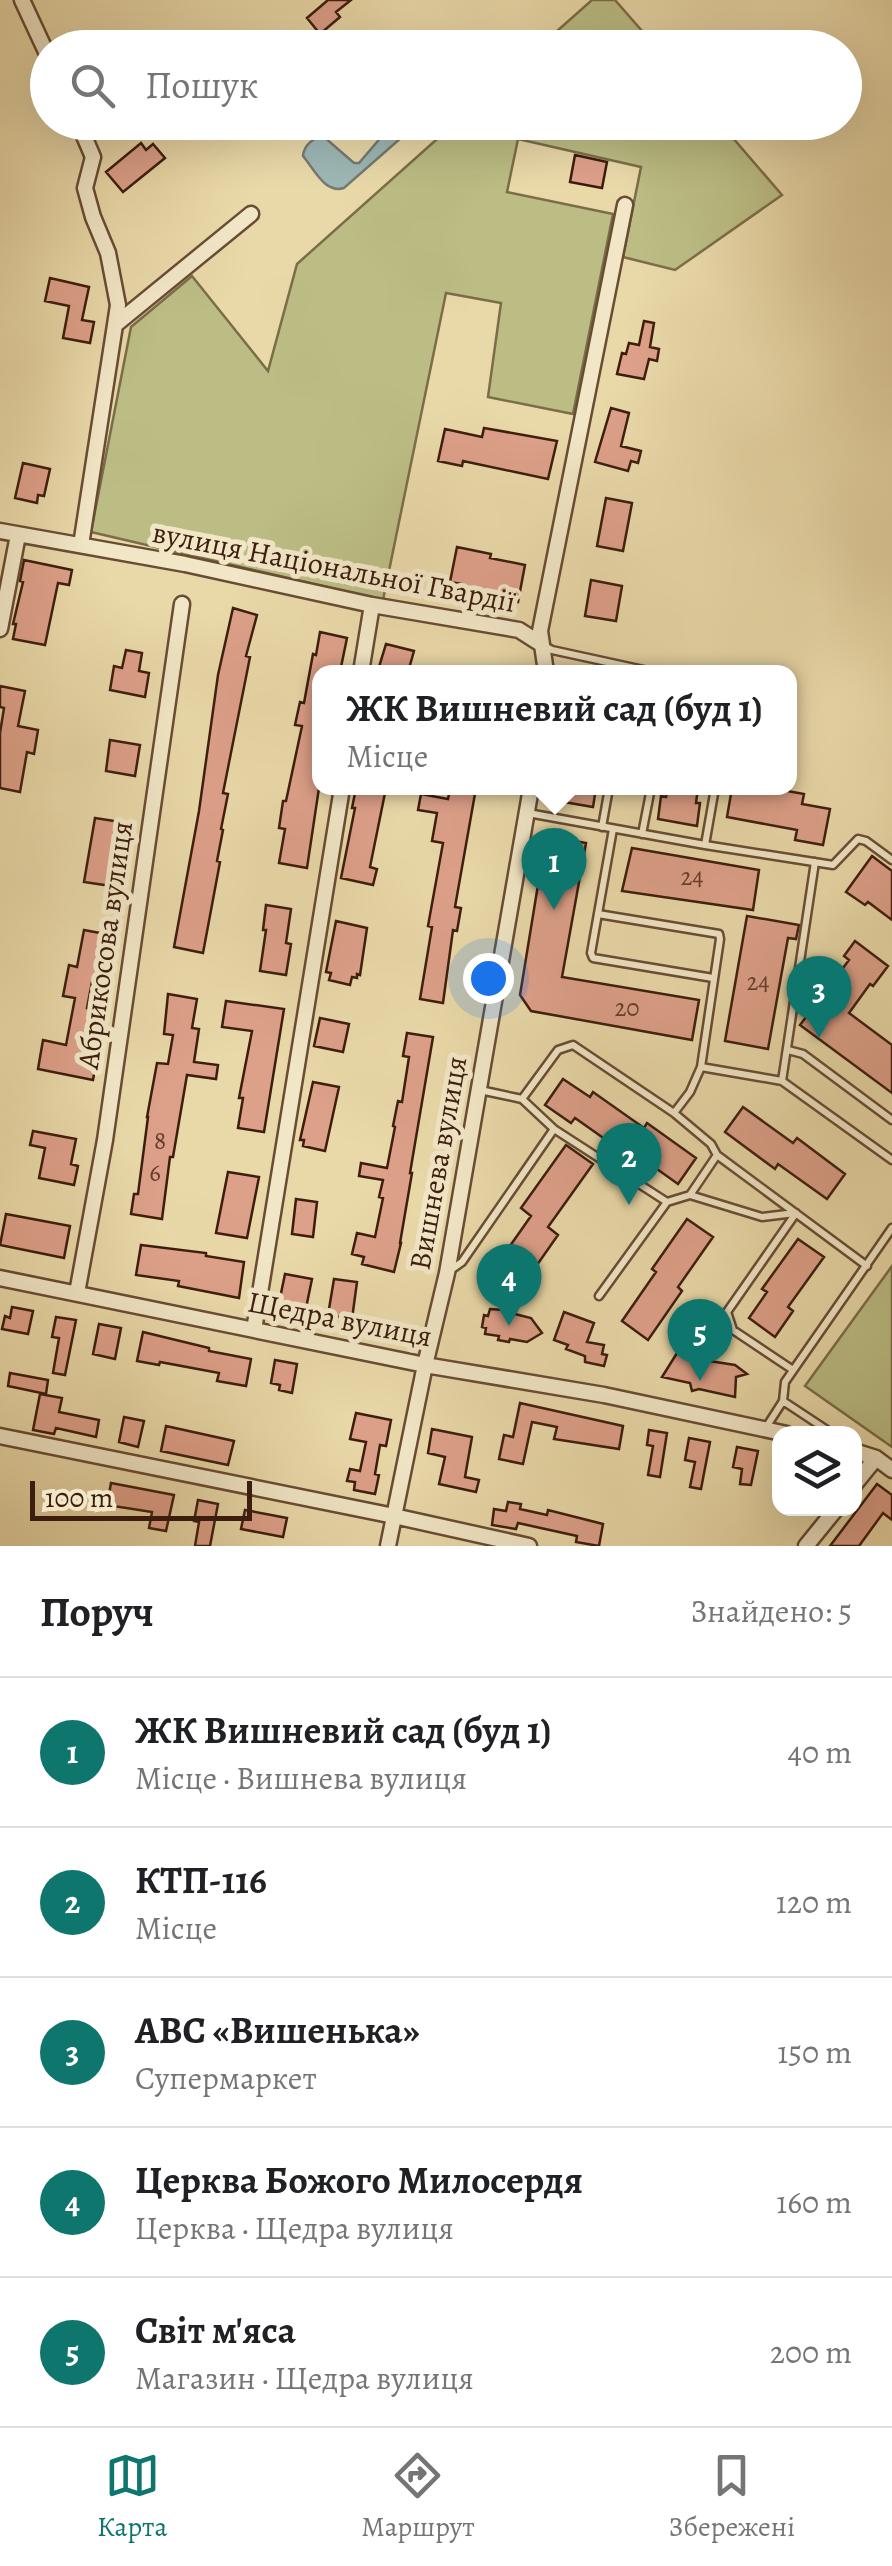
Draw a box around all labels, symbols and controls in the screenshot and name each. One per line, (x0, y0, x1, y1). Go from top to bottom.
search box (30, 30, 862, 140)
icon: search (65, 58, 120, 113)
text: Пошук (145, 59, 258, 111)
street label: вулиця Національної Гвардії (149, 512, 519, 622)
popup (312, 665, 797, 795)
text: ЖК Вишневий сад (буд 1) (346, 682, 763, 734)
text: Місце (346, 734, 428, 778)
street label: Абрикосова вулиця (68, 819, 142, 1072)
pin: 1 (522, 828, 586, 910)
house number: 24 (680, 860, 704, 894)
your location (463, 953, 514, 1004)
pin: 3 (786, 956, 852, 1038)
house number: 24 (746, 965, 770, 999)
house number: 20 (614, 991, 640, 1025)
street label: Вишнева вулиця (400, 1053, 476, 1273)
pin: 2 (596, 1122, 662, 1205)
house number: 8 (154, 1124, 166, 1158)
house number: 6 (149, 1156, 161, 1190)
pin: 4 (476, 1244, 542, 1326)
street label: Щедра вулиця (245, 1282, 435, 1356)
pin: 5 (668, 1298, 732, 1381)
map controls (772, 1426, 862, 1516)
button: layers (772, 1426, 862, 1516)
scale bar (30, 1476, 252, 1521)
text: 100 m (45, 1479, 113, 1517)
text: Поруч (40, 1583, 154, 1640)
text: Знайдено: 5 (690, 1589, 852, 1633)
text: ЖК Вишневий сад (буд 1) (135, 1704, 552, 1756)
text: 1 (67, 1730, 78, 1774)
text: 40 m (787, 1730, 852, 1774)
text: Місце · Вишнева вулиця (135, 1756, 467, 1800)
text: КТП-116 (135, 1854, 267, 1906)
text: 2 (65, 1880, 80, 1924)
text: 120 m (776, 1880, 852, 1924)
text: Місце (135, 1906, 217, 1950)
text: ABC «Вишенька» (135, 2004, 420, 2056)
text: 3 (66, 2030, 79, 2074)
text: 150 m (777, 2030, 852, 2074)
text: Супермаркет (135, 2056, 317, 2100)
text: Церква Божого Милосердя (135, 2154, 583, 2206)
text: 4 (65, 2180, 80, 2224)
text: 160 m (776, 2180, 852, 2224)
text: Церква · Щедра вулиця (135, 2206, 454, 2250)
text: Світ м'яса (135, 2304, 296, 2356)
text: 5 (66, 2330, 79, 2374)
text: 200 m (770, 2330, 852, 2374)
text: Магазин · Щедра вулиця (135, 2356, 474, 2400)
tab: Карта (97, 2448, 167, 2546)
tab: Маршрут (361, 2448, 475, 2546)
tab: Збережені (668, 2448, 795, 2546)

